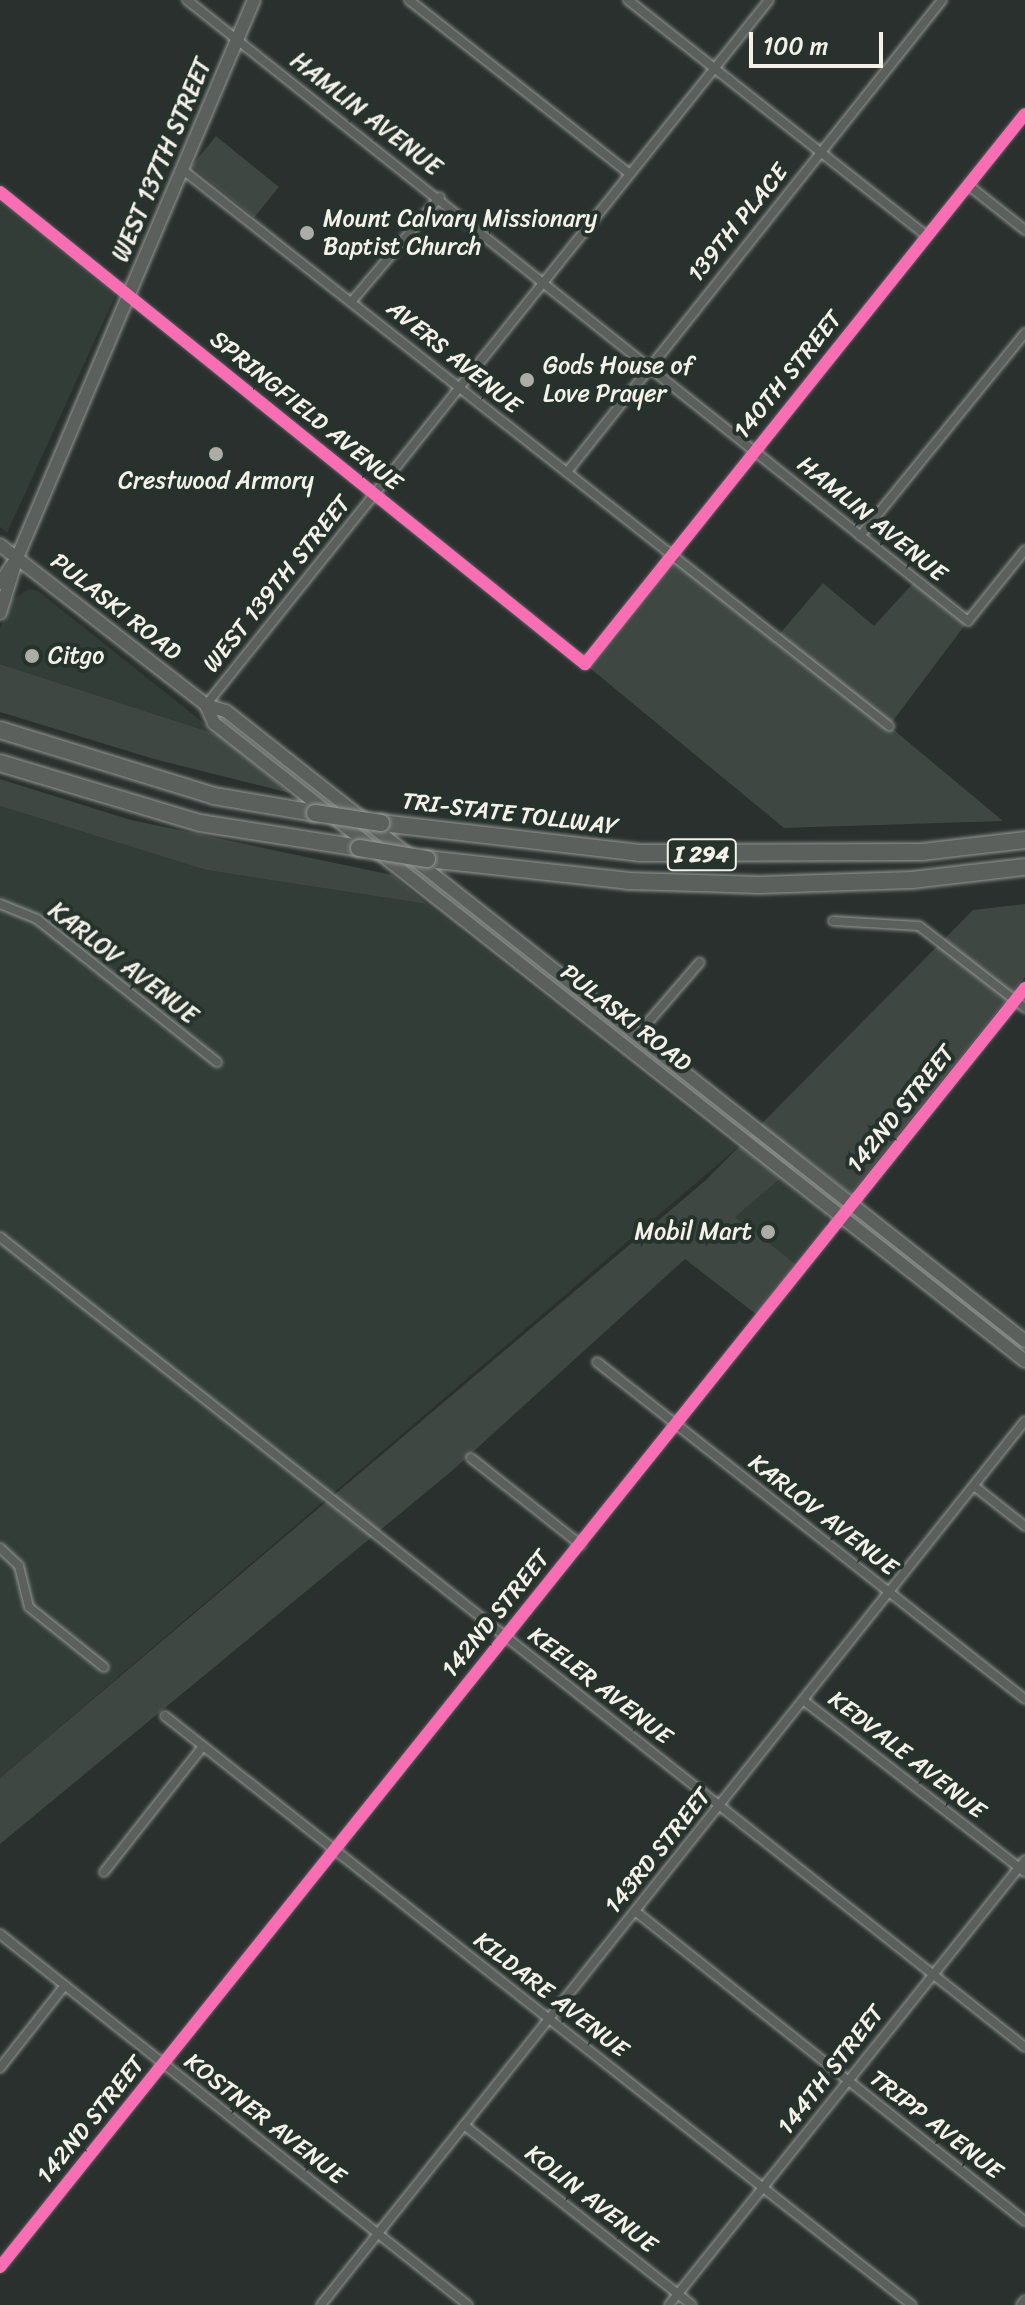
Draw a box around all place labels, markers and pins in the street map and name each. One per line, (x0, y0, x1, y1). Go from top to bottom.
place label: Mount Calvary Missionary Baptist Church (323, 205, 597, 261)
marker: Mount Calvary Missionary Baptist Church (298, 224, 316, 242)
place label: Gods House of Love Prayer (543, 352, 694, 408)
marker: Gods House of Love Prayer (518, 371, 536, 389)
marker: Crestwood Armory (207, 445, 225, 463)
place label: Crestwood Armory (118, 467, 314, 495)
place label: Citgo (48, 642, 104, 670)
marker: Citgo (23, 647, 41, 665)
place label: Mobil Mart (635, 1218, 752, 1246)
marker: Mobil Mart (759, 1223, 777, 1241)

